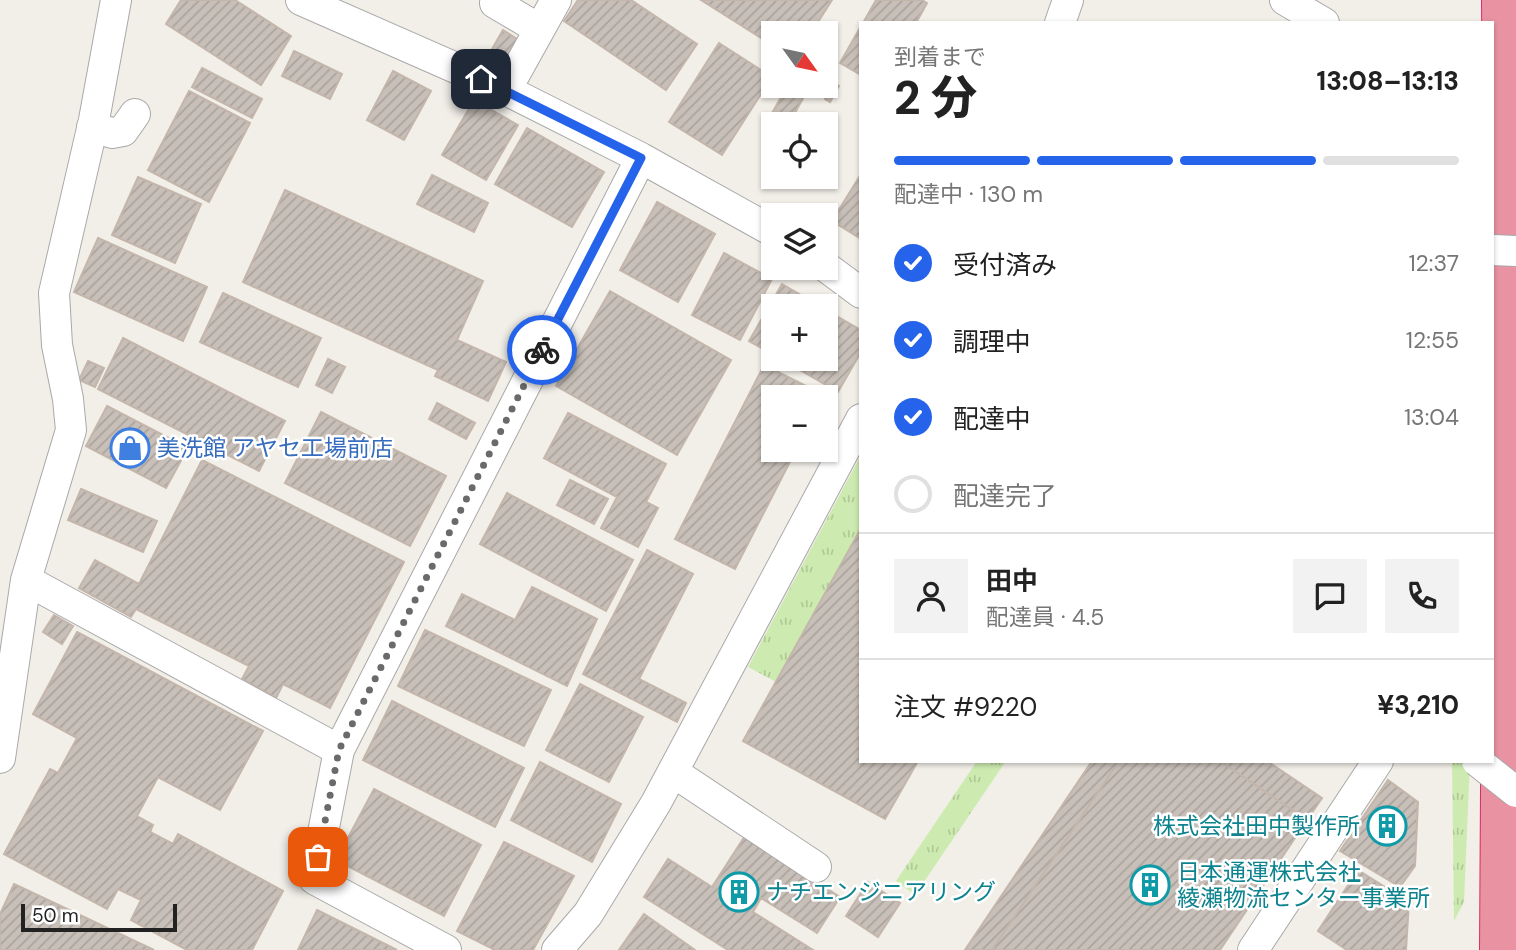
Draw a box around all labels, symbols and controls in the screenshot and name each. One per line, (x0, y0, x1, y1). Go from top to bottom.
north arrow (761, 21, 838, 98)
map controls (761, 21, 838, 462)
text: 到着まで (894, 42, 986, 72)
pin (451, 49, 511, 109)
icon: home (462, 60, 500, 98)
text: 13:08–13:13 (1317, 64, 1459, 98)
text: 2 分 (894, 68, 977, 128)
button: locate (761, 112, 838, 189)
text: 配達中 · 130 m (894, 179, 1043, 209)
button: layers (761, 203, 838, 280)
icon: check (894, 244, 932, 282)
text: 受付済み (953, 248, 1057, 282)
text: 12:37 (1408, 248, 1459, 278)
button: + (761, 294, 838, 371)
courier (507, 315, 577, 385)
icon: check (894, 321, 932, 359)
text: 調理中 (953, 325, 1031, 359)
text: 12:55 (1406, 325, 1459, 355)
icon: bike (523, 331, 561, 369)
button: − (761, 385, 838, 462)
icon: check (894, 398, 932, 436)
text: 配達中 (953, 402, 1031, 436)
text: 13:04 (1404, 402, 1459, 432)
shop icon: 美洗館 アヤセ工場前店 (109, 427, 151, 469)
place label: 美洗館 アヤセ工場前店 (157, 433, 393, 463)
text: 配達完了 (953, 479, 1057, 513)
button: person (894, 559, 968, 633)
button: chat (1293, 559, 1367, 633)
button: phone (1385, 559, 1459, 633)
text: 田中 (986, 564, 1038, 598)
text: 配達員 · 4.5 (986, 602, 1104, 632)
text: ¥3,210 (1377, 688, 1459, 722)
text: 注文 #9220 (894, 690, 1037, 724)
building icon: 株式会社田中製作所 (1366, 805, 1408, 847)
place label: 株式会社田中製作所 (1153, 811, 1360, 841)
pin (288, 827, 348, 887)
icon: bag (299, 838, 337, 876)
place label: 日本通運株式会社 綾瀬物流センター事業所 (1177, 857, 1430, 913)
building icon: 日本通運株式会社 綾瀬物流センター事業所 (1129, 864, 1171, 906)
building icon: ナチエンジニアリング (718, 871, 760, 913)
place label: ナチエンジニアリング (766, 877, 996, 907)
scale bar (21, 901, 177, 933)
text: 50 m (32, 903, 79, 928)

